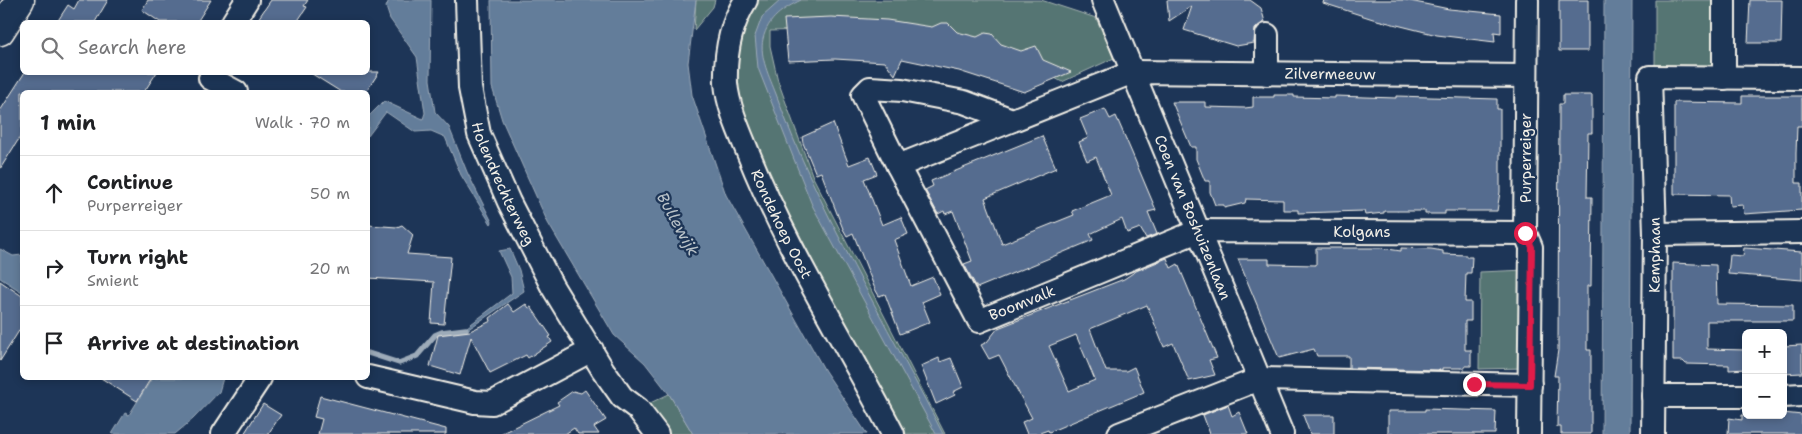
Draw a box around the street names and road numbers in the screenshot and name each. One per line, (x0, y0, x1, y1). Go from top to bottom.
street label: Zilvermeeuw (1284, 64, 1376, 84)
street label: Purperreiger (1516, 113, 1536, 203)
street label: Holendrechterweg (467, 120, 540, 249)
street label: Coen van Boshuizenlaan (1150, 132, 1236, 303)
street label: Rondehoep Oost (746, 166, 817, 282)
street label: Kemphaan (1644, 217, 1665, 293)
street label: Kolgans (1333, 222, 1391, 242)
street label: Boomvalk (986, 281, 1058, 325)

